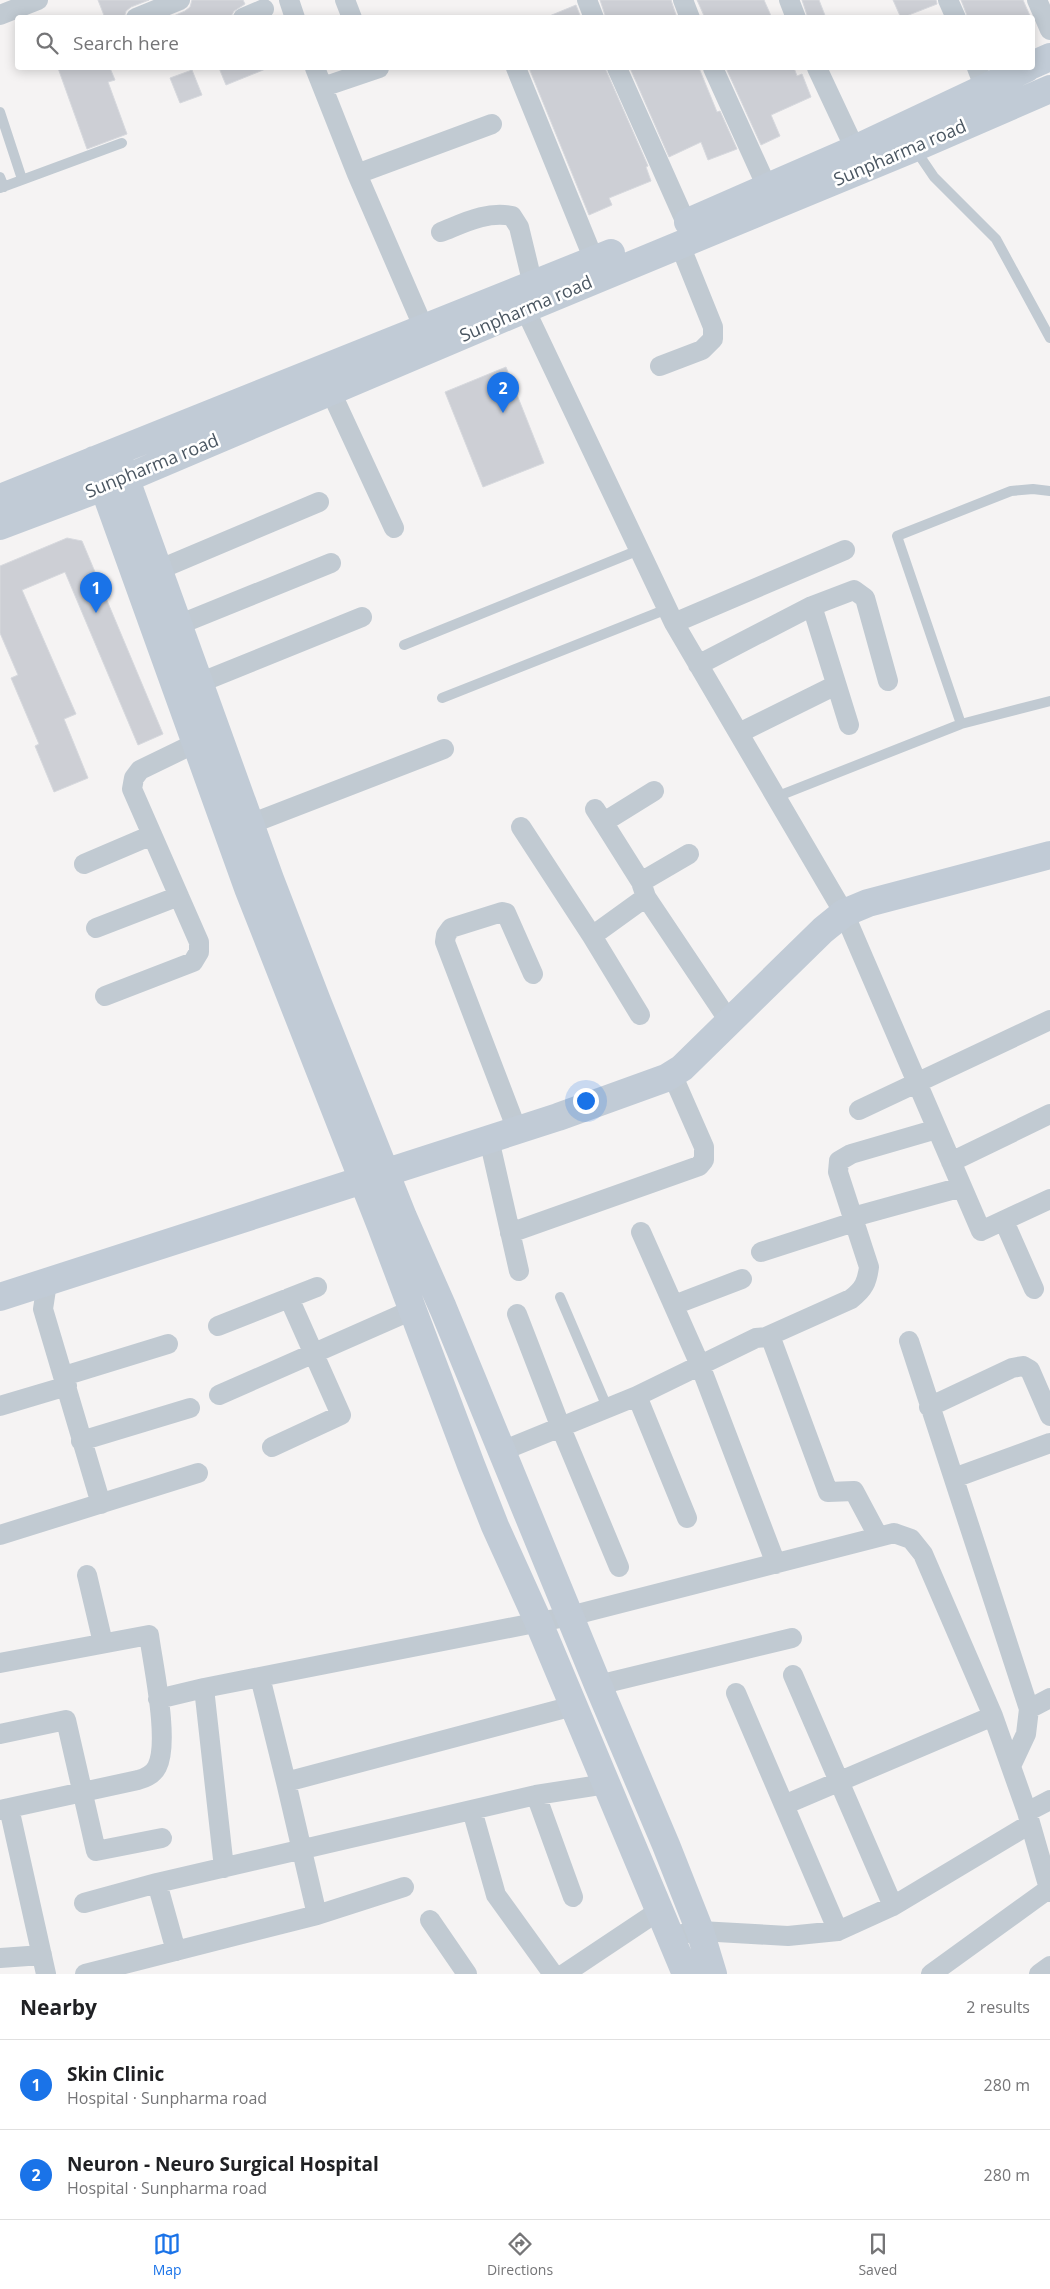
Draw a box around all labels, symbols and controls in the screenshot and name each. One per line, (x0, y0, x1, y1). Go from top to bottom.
search box (15, 15, 1035, 70)
icon: search (33, 29, 61, 57)
text: Search here (73, 30, 179, 56)
street label: Sunpharma road (830, 113, 970, 191)
street label: Sunpharma road (456, 269, 596, 347)
pin: 2 (487, 372, 519, 413)
street label: Sunpharma road (81, 427, 222, 503)
pin: 1 (80, 572, 112, 613)
your location (573, 1088, 599, 1114)
text: Nearby (20, 1993, 97, 2021)
text: 2 results (966, 1996, 1030, 2018)
text: Skin Clinic (67, 2061, 164, 2087)
text: 1 (31, 2074, 41, 2096)
text: 280 m (984, 2074, 1030, 2096)
text: Hospital · Sunpharma road (67, 2087, 267, 2109)
text: Neuron - Neuro Surgical Hospital (67, 2151, 379, 2177)
text: 2 (31, 2164, 41, 2186)
text: 280 m (984, 2164, 1030, 2186)
text: Hospital · Sunpharma road (67, 2177, 267, 2199)
tab: Map (153, 2230, 182, 2279)
tab: Directions (487, 2230, 553, 2279)
tab: Saved (858, 2230, 897, 2279)

